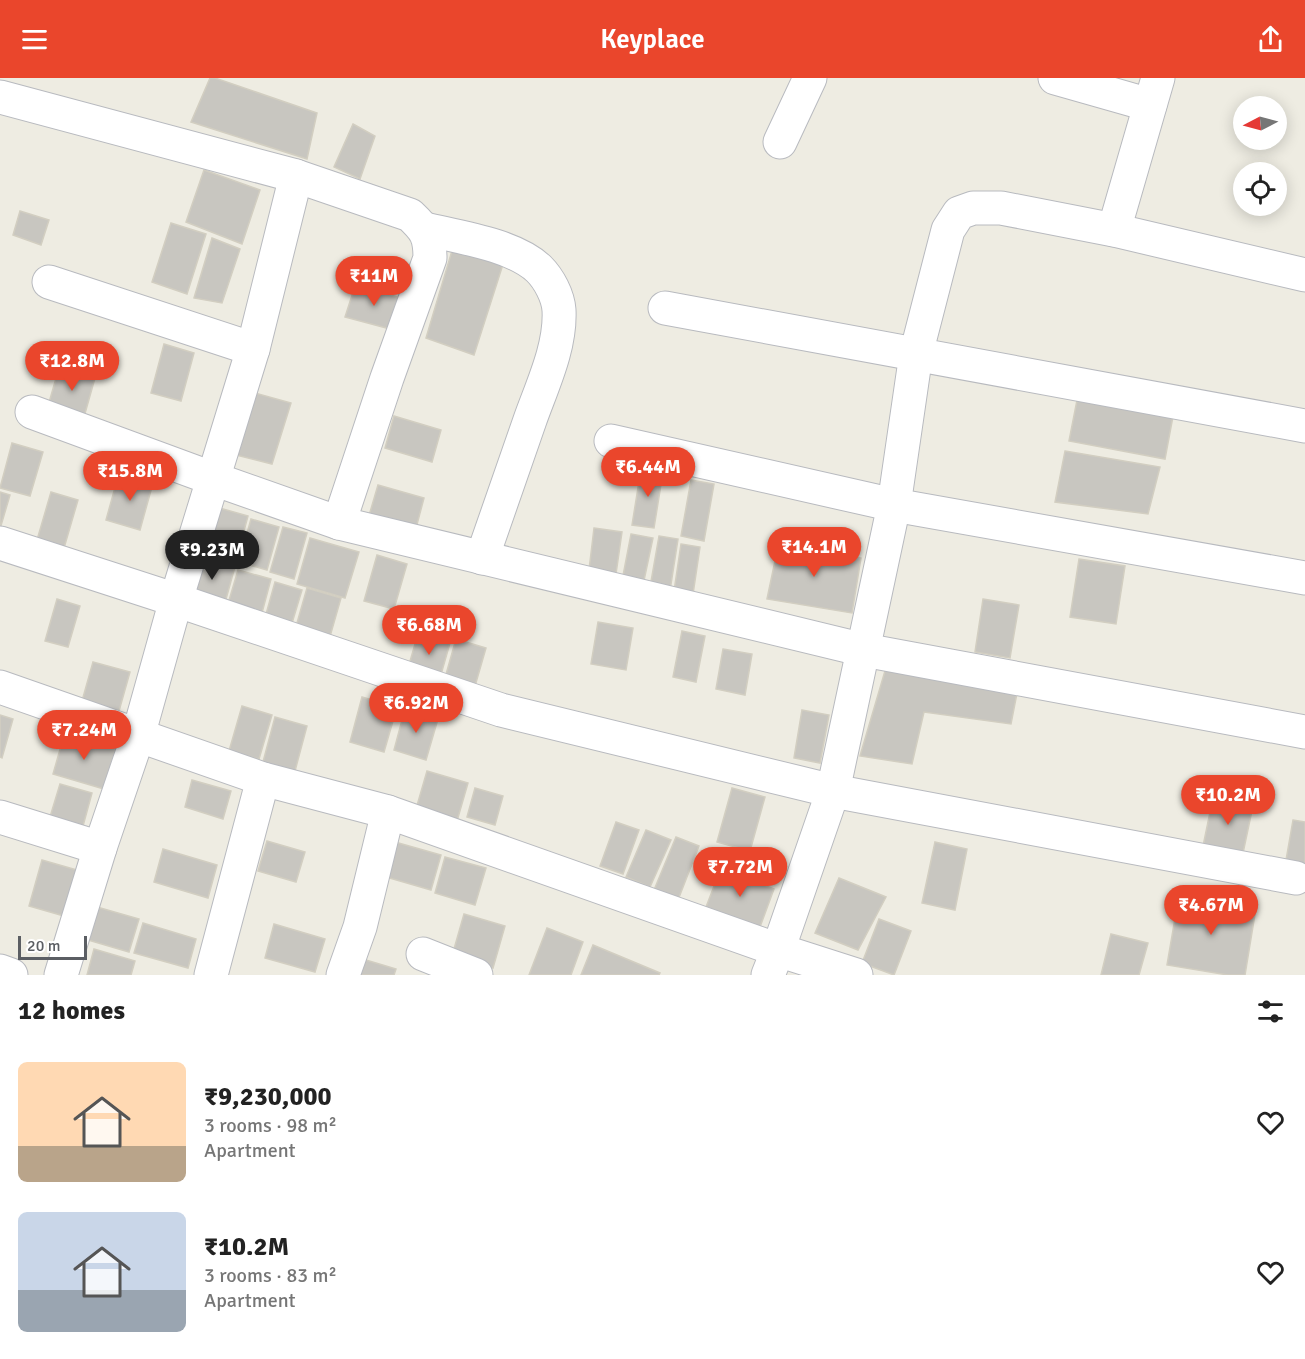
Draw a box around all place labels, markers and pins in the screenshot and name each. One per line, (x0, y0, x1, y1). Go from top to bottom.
pin: ₹11M (338, 256, 410, 307)
pin: ₹12.8M (23, 341, 121, 392)
pin: ₹6.44M (599, 447, 697, 498)
pin: ₹15.8M (81, 451, 179, 502)
pin: ₹14.1M (765, 527, 863, 578)
pin: ₹9.23M (163, 530, 261, 581)
pin: ₹6.68M (380, 605, 478, 656)
pin: ₹6.92M (367, 683, 465, 734)
pin: ₹7.24M (35, 710, 133, 761)
pin: ₹10.2M (1179, 775, 1277, 826)
pin: ₹7.72M (691, 847, 789, 898)
pin: ₹4.67M (1162, 885, 1260, 936)

